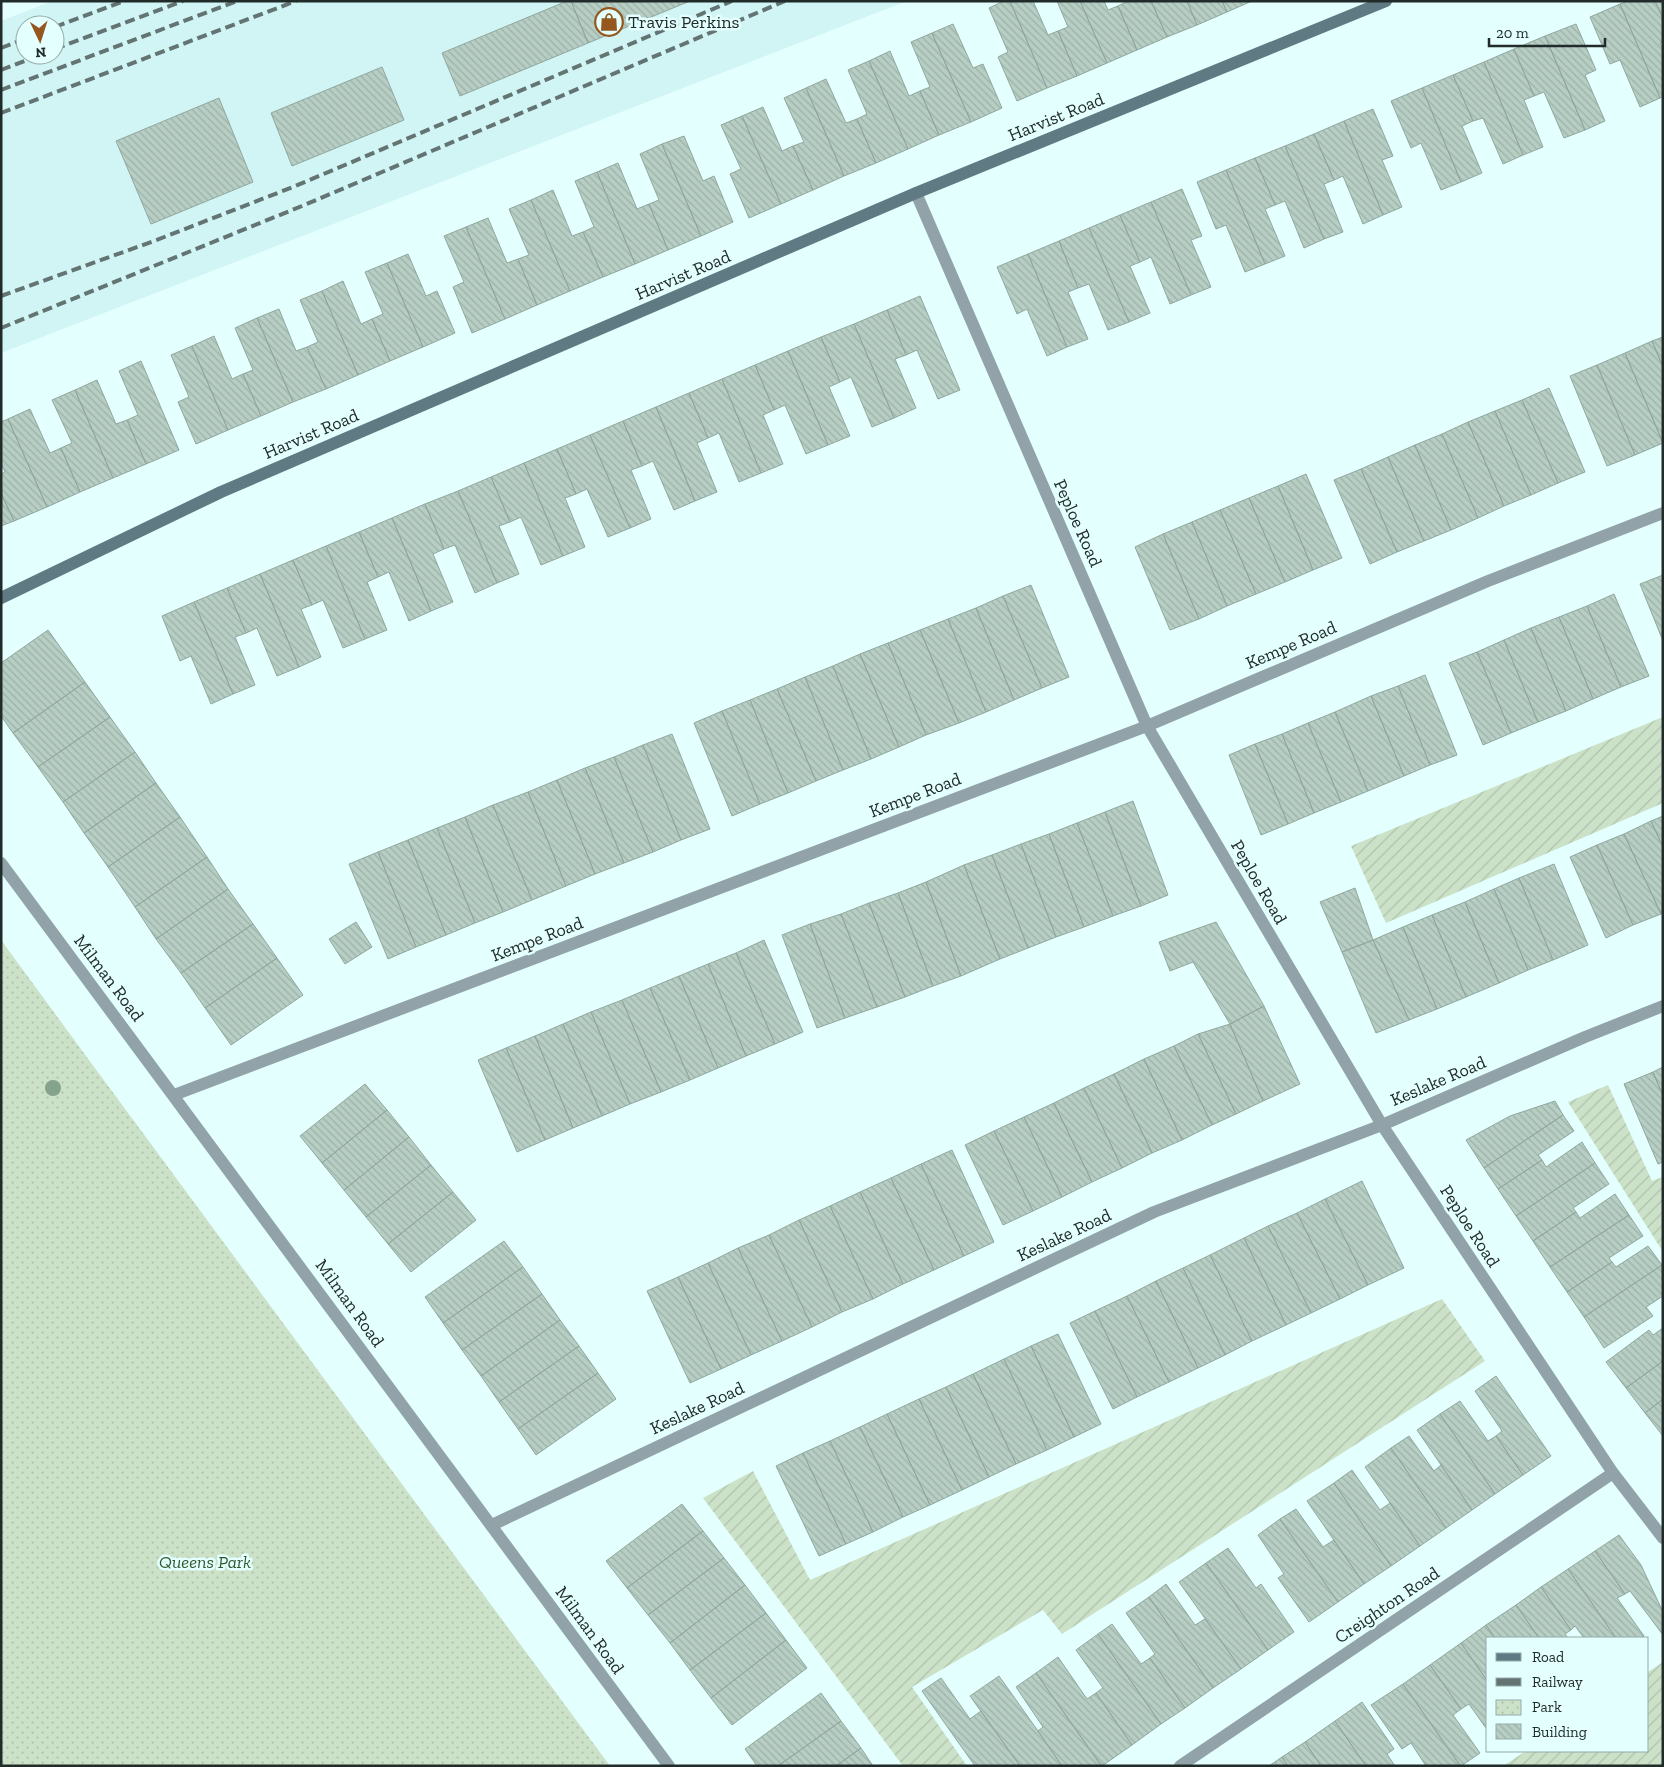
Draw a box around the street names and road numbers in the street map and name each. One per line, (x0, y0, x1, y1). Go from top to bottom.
street label: Harvist Road (1005, 88, 1107, 146)
street label: Harvist Road (632, 245, 734, 305)
street label: Harvist Road (260, 404, 362, 464)
street label: Peploe Road (1049, 476, 1107, 570)
street label: Kempe Road (1242, 616, 1340, 674)
street label: Kempe Road (866, 767, 964, 823)
street label: Peploe Road (1226, 836, 1292, 928)
street label: Kempe Road (488, 911, 586, 967)
street label: Milman Road (69, 930, 149, 1026)
street label: Keslake Road (1387, 1051, 1489, 1111)
street label: Peploe Road (1435, 1181, 1505, 1271)
street label: Keslake Road (1013, 1204, 1115, 1266)
street label: Milman Road (311, 1255, 389, 1351)
street label: Keslake Road (646, 1377, 748, 1439)
street label: Creighton Road (1330, 1562, 1444, 1648)
street label: Milman Road (551, 1582, 629, 1678)

